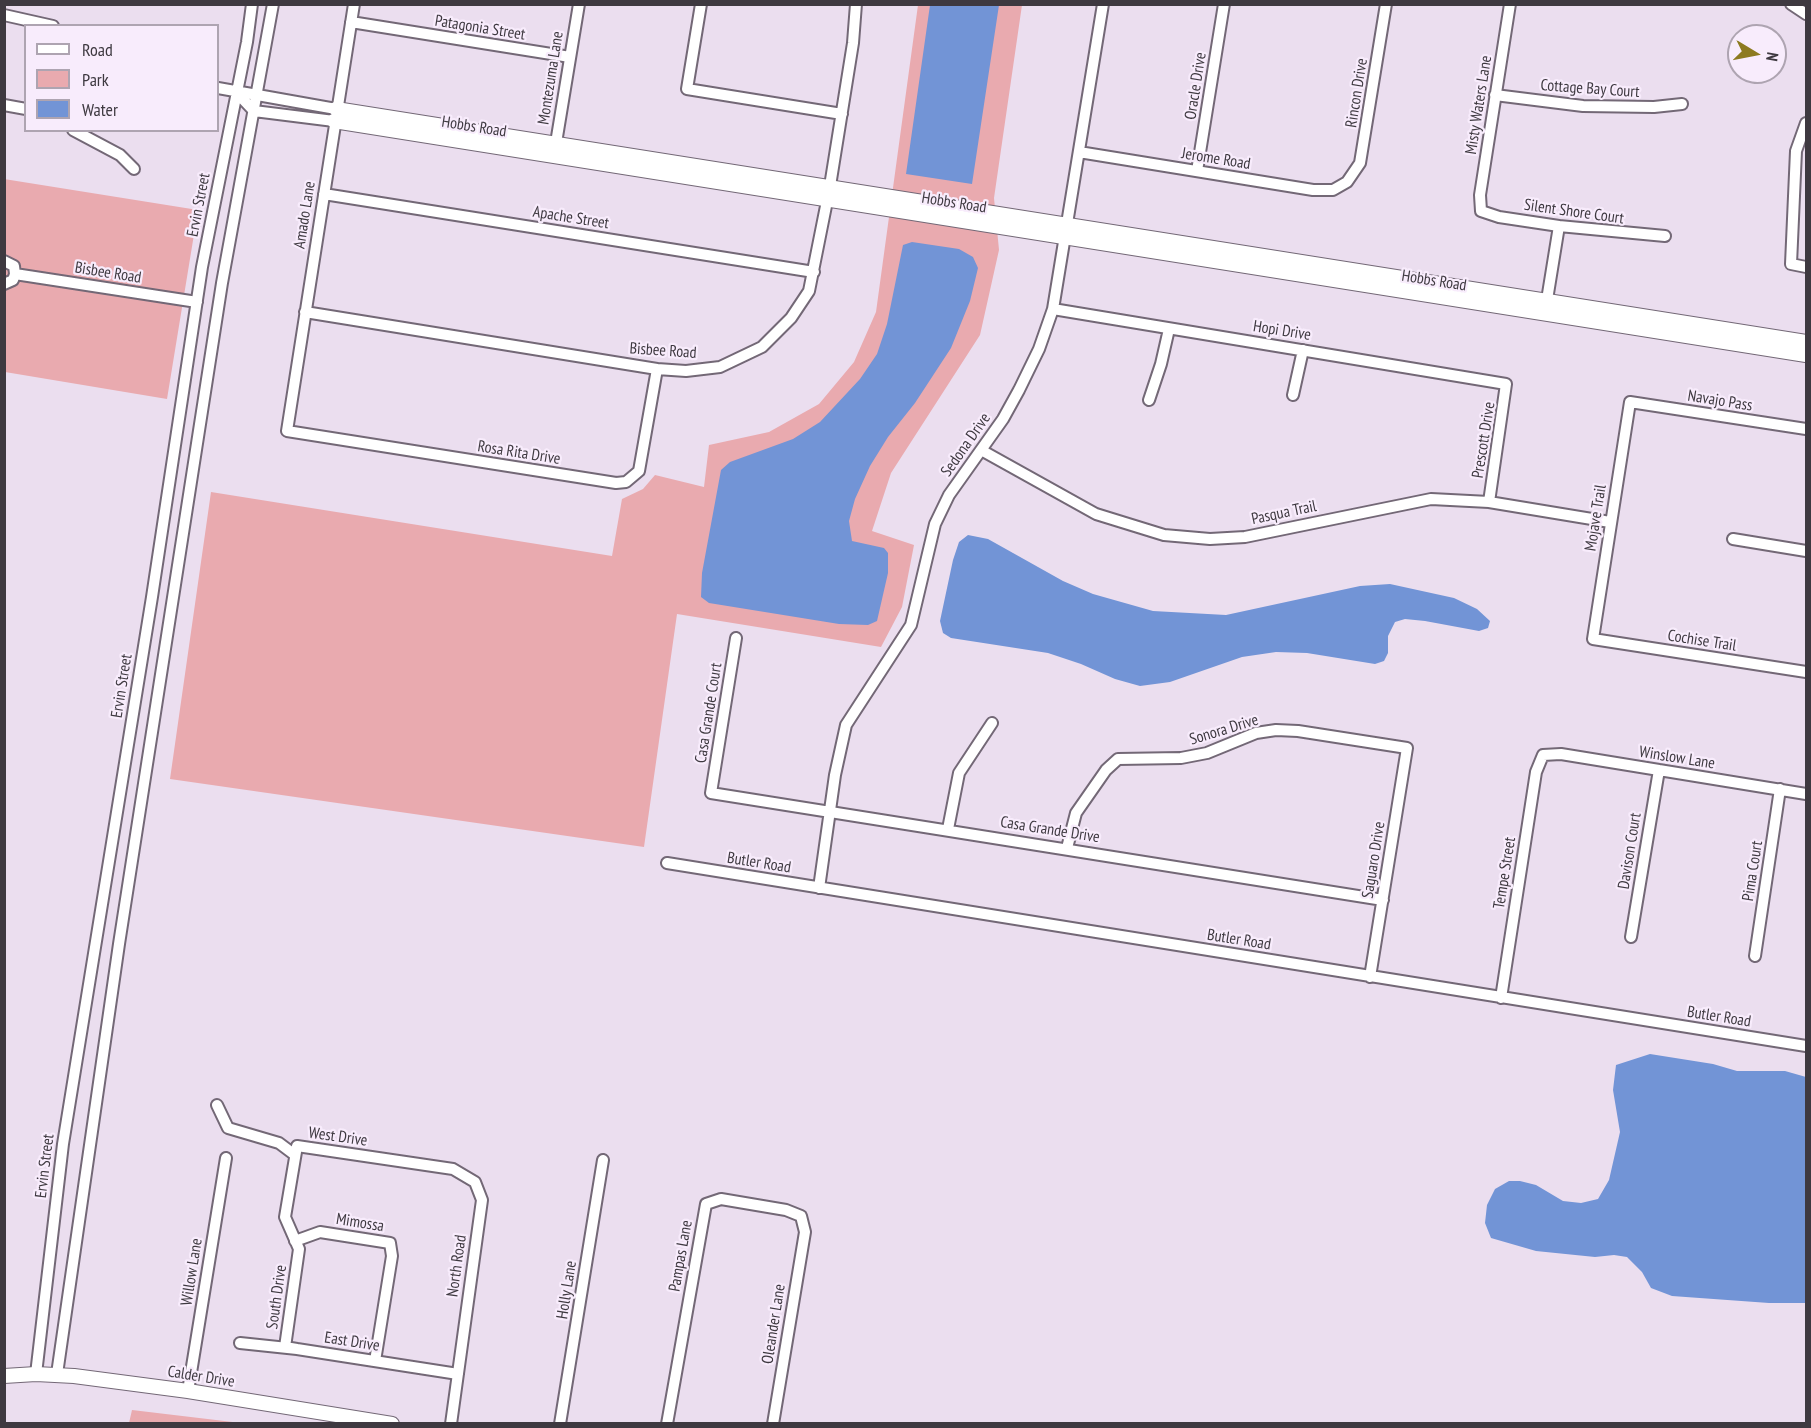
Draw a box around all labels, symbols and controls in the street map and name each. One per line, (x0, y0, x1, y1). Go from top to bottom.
street label: Patagonia Street (433, 11, 527, 45)
legend (24, 24, 219, 132)
north arrow (1727, 24, 1787, 84)
street label: Montezuma Lane (534, 30, 568, 126)
text: Road (82, 38, 113, 61)
street label: Oracle Drive (1181, 51, 1211, 121)
text: N (1762, 51, 1783, 63)
street label: Misty Waters Lane (1462, 54, 1496, 156)
street label: Rincon Drive (1342, 57, 1372, 129)
text: Park (82, 68, 109, 91)
street label: Cottage Bay Court (1540, 76, 1640, 102)
text: Water (82, 98, 118, 121)
street label: Hobbs Road (440, 112, 508, 142)
street label: Jerome Road (1180, 144, 1252, 174)
street label: Ervin Street (183, 172, 215, 238)
street label: Amado Lane (290, 180, 320, 250)
street label: Hobbs Road (920, 188, 988, 218)
street label: Silent Shore Court (1523, 195, 1625, 229)
street label: Apache Street (532, 203, 610, 233)
street label: Bisbee Road (73, 258, 143, 288)
street label: Hobbs Road (1400, 266, 1468, 296)
street label: Hopi Drive (1252, 317, 1312, 345)
street label: Bisbee Road (629, 339, 697, 363)
street label: Navajo Pass (1686, 386, 1754, 416)
street label: Prescott Drive (1469, 401, 1499, 479)
street label: Sedona Drive (937, 410, 995, 480)
street label: Rosa Rita Drive (476, 437, 562, 469)
street label: Mojave Trail (1581, 483, 1611, 553)
street label: Pasqua Trail (1250, 497, 1318, 529)
street label: Cochise Trail (1666, 626, 1738, 656)
street label: Ervin Street (107, 653, 137, 719)
street label: Casa Grande Court (692, 662, 726, 764)
street label: Sonora Drive (1187, 710, 1261, 750)
street label: Winslow Lane (1638, 743, 1716, 773)
street label: Davison Court (1614, 811, 1646, 891)
street label: Casa Grande Drive (999, 813, 1101, 847)
street label: Saguaro Drive (1358, 820, 1390, 900)
street label: Tempe Street (1490, 836, 1520, 910)
street label: Pima Court (1739, 839, 1767, 903)
street label: Butler Road (726, 848, 792, 878)
street label: Butler Road (1206, 925, 1272, 955)
street label: Butler Road (1686, 1002, 1752, 1032)
street label: West Drive (307, 1123, 369, 1151)
street label: Ervin Street (32, 1133, 58, 1199)
street label: Mimossa (335, 1210, 385, 1236)
street label: Pampas Lane (665, 1219, 697, 1293)
street label: North Road (443, 1234, 471, 1298)
street label: Willow Lane (177, 1237, 207, 1307)
street label: Holly Lane (553, 1259, 581, 1321)
street label: South Drive (263, 1264, 291, 1330)
street label: Oleander Lane (758, 1283, 790, 1365)
street label: East Drive (323, 1328, 381, 1356)
street label: Calder Drive (166, 1362, 236, 1392)

